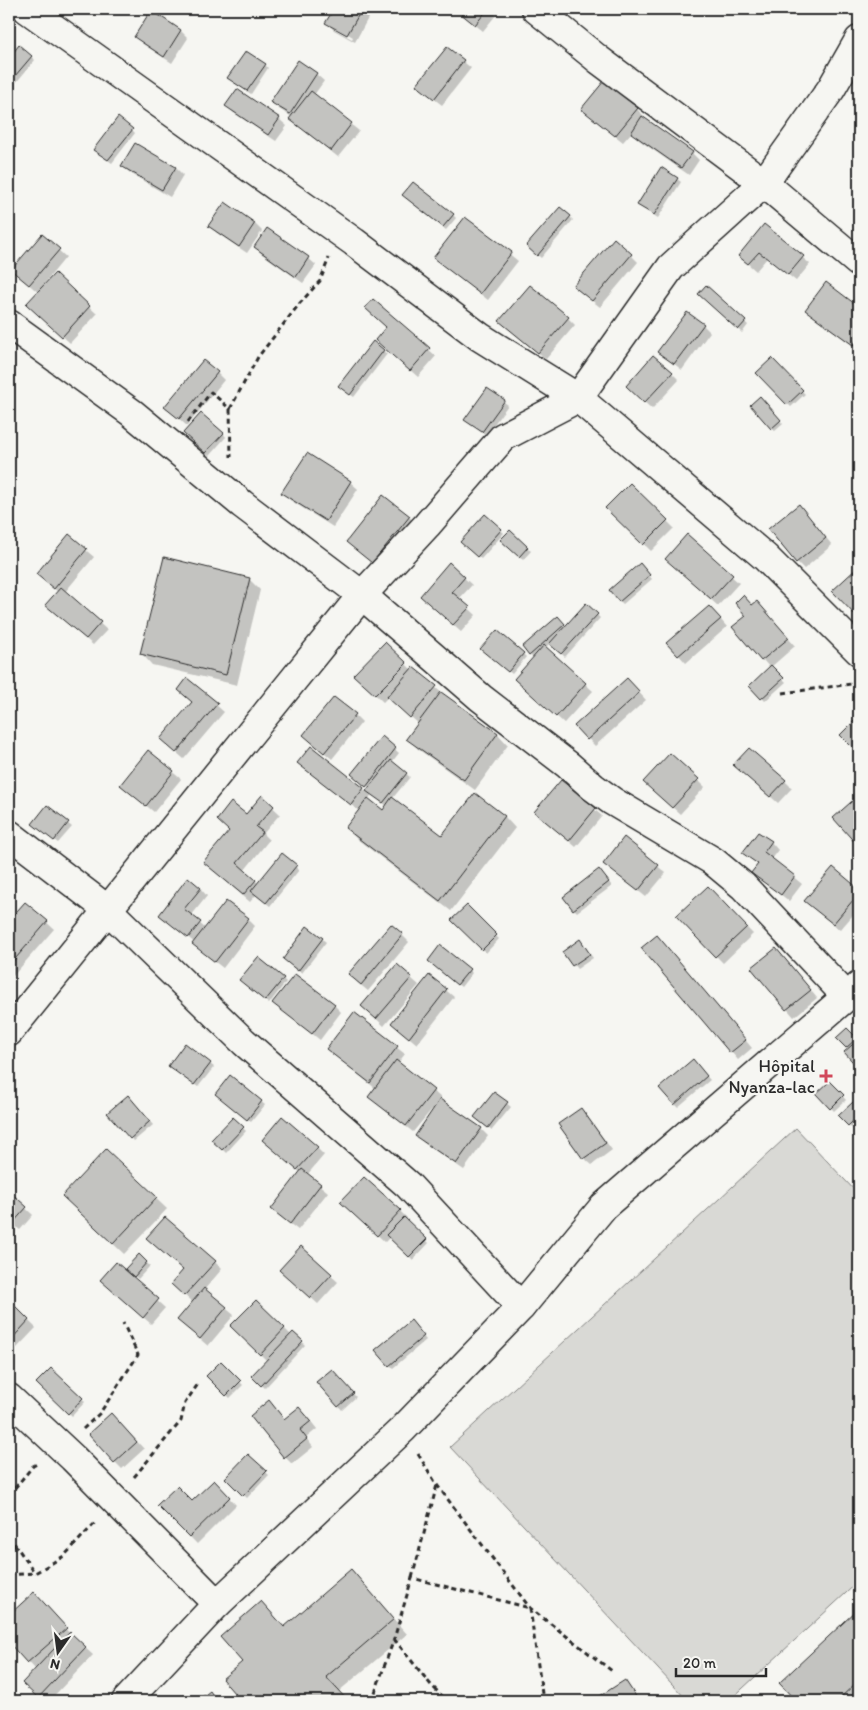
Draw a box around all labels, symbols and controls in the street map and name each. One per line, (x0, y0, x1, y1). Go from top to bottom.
place label: Hôpital Nyanza-lac (728, 1055, 815, 1098)
marker: Hôpital Nyanza-lac (819, 1069, 833, 1083)
north arrow (32, 1628, 82, 1678)
scale bar (676, 1645, 766, 1677)
text: 20 m (683, 1654, 717, 1672)
text: N (48, 1655, 62, 1674)

